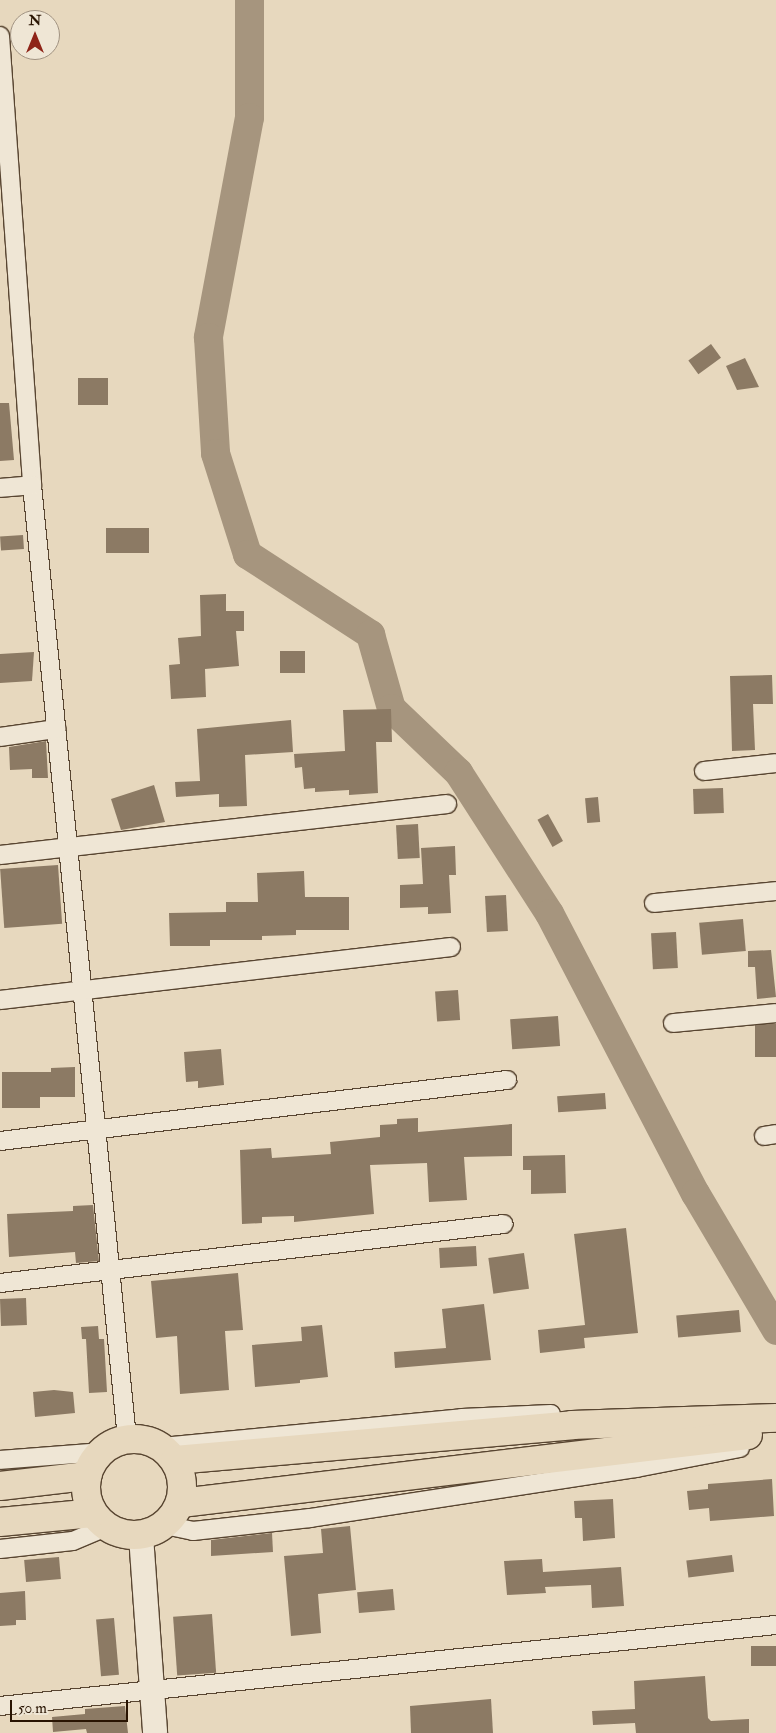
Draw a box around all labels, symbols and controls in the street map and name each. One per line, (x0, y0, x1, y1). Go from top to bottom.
north arrow (10, 10, 60, 60)
text: N (29, 12, 41, 29)
scale bar (12, 1690, 130, 1722)
text: 50 m (18, 1699, 47, 1718)

